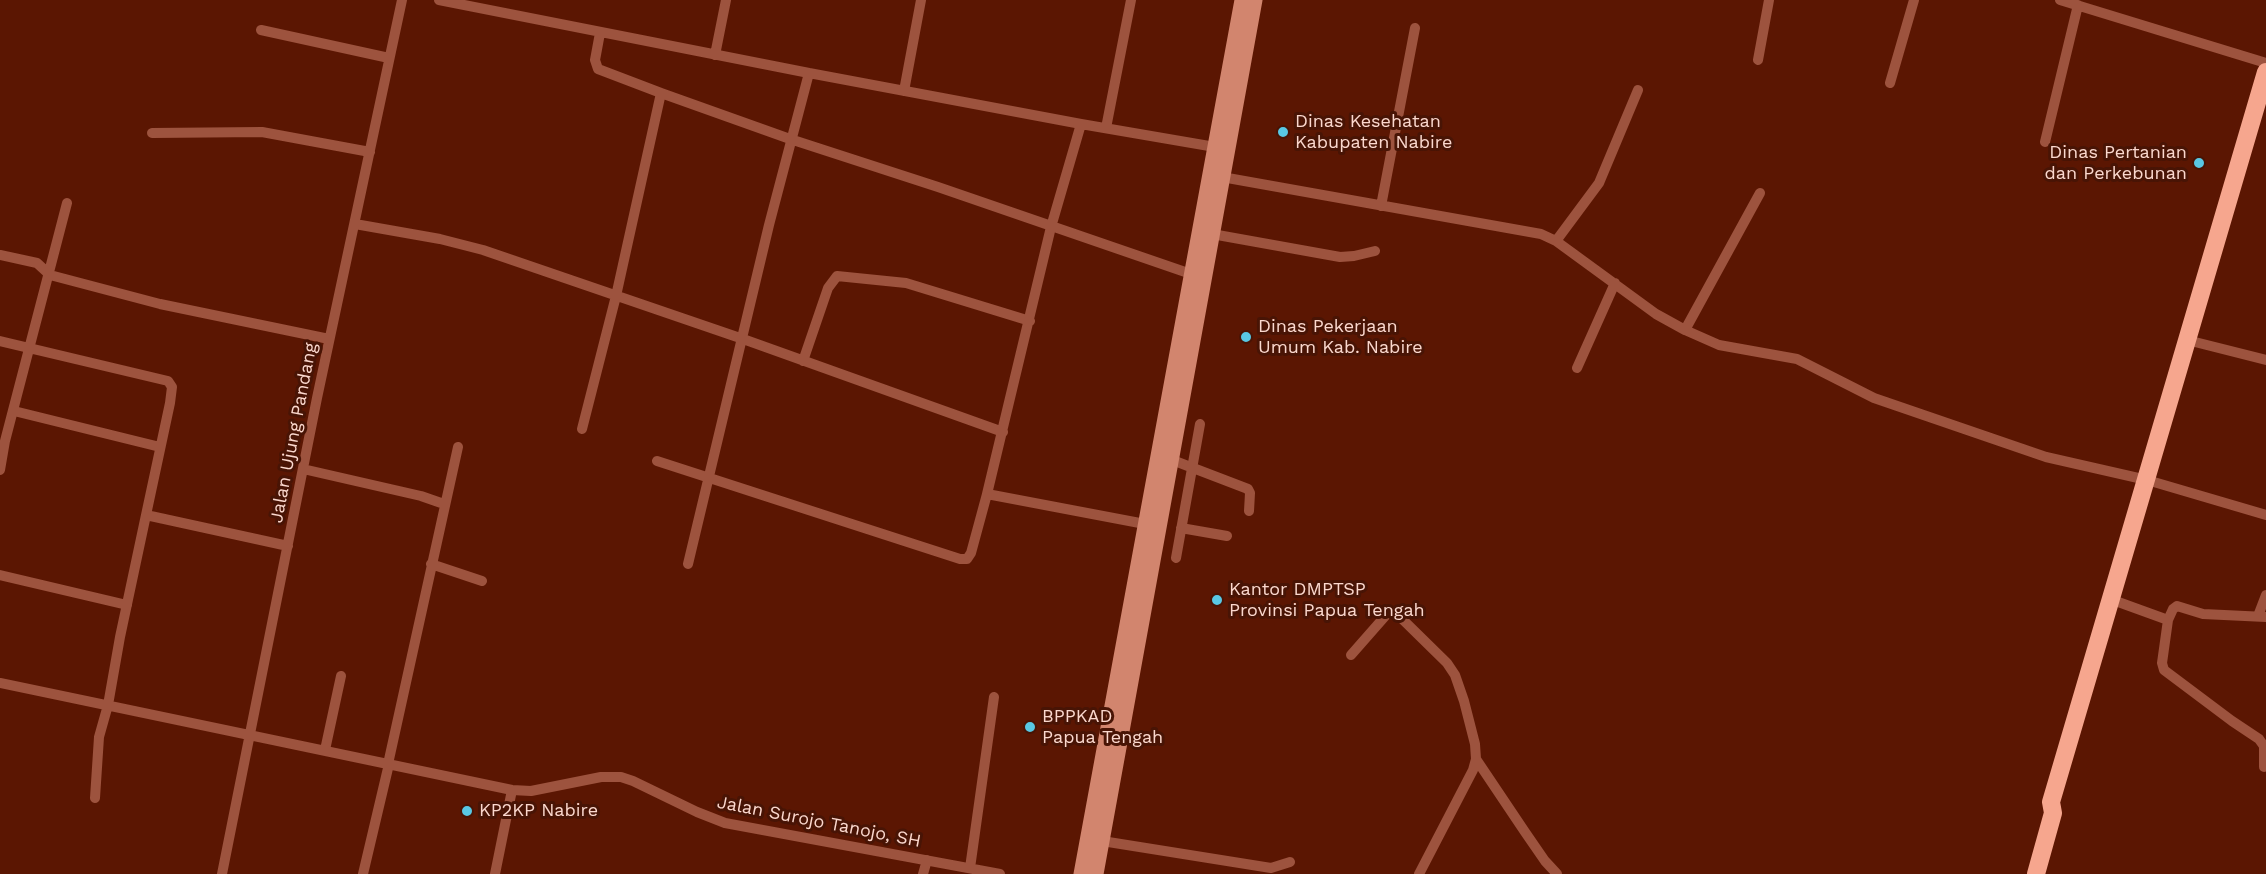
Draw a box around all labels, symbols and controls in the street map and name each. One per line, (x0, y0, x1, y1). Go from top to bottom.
place label: Dinas Kesehatan Kabupaten Nabire (1295, 111, 1452, 154)
marker: Dinas Kesehatan Kabupaten Nabire (1276, 125, 1290, 139)
place label: Dinas Pertanian dan Perkebunan (2045, 142, 2187, 184)
marker: Dinas Pertanian dan Perkebunan (2192, 156, 2206, 170)
place label: Dinas Pekerjaan Umum Kab. Nabire (1258, 316, 1423, 358)
marker: Dinas Pekerjaan Umum Kab. Nabire (1239, 330, 1253, 344)
street label: Jalan Ujung Pandang (266, 341, 322, 525)
place label: Kantor DMPTSP Provinsi Papua Tengah (1229, 579, 1425, 622)
marker: Kantor DMPTSP Provinsi Papua Tengah (1210, 593, 1224, 607)
place label: BPPKAD Papua Tengah (1042, 706, 1163, 748)
marker: BPPKAD Papua Tengah (1023, 720, 1037, 734)
street label: Jalan Surojo Tanojo, SH (715, 792, 923, 852)
place label: KP2KP Nabire (479, 800, 598, 822)
marker: KP2KP Nabire (460, 804, 474, 818)

